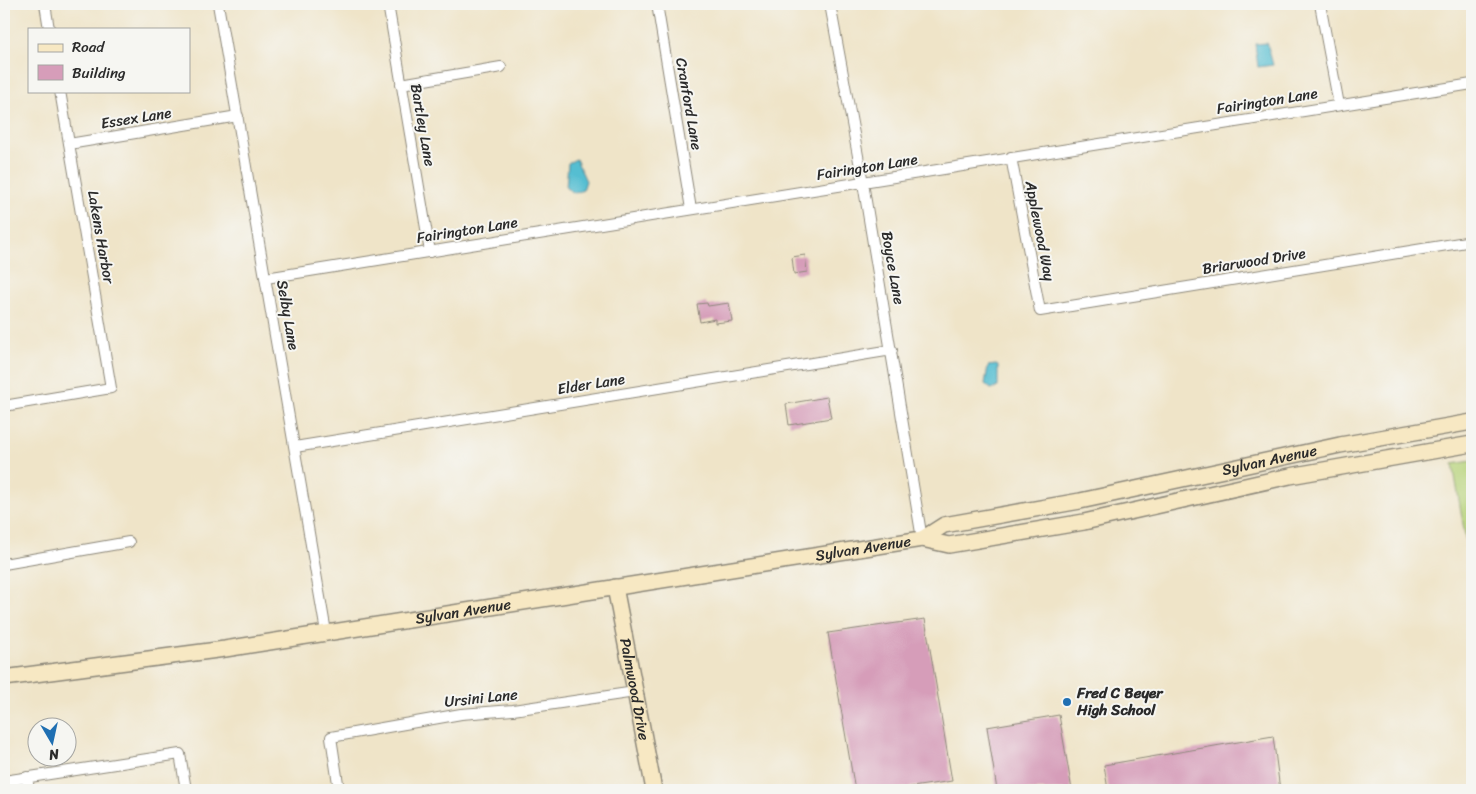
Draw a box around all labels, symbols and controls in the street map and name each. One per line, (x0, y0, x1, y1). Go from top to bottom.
legend (28, 28, 190, 92)
text: Road (72, 34, 105, 60)
street label: Cranford Lane (668, 56, 710, 153)
text: Building (72, 60, 126, 86)
street label: Fairington Lane (1215, 80, 1319, 122)
street label: Bartley Lane (403, 82, 443, 169)
street label: Essex Lane (99, 100, 173, 136)
street label: Fairington Lane (815, 146, 919, 188)
street label: Applewood Way (1017, 178, 1063, 284)
street label: Lakens Harbor (80, 188, 122, 287)
street label: Fairington Lane (415, 209, 519, 251)
street label: Boyce Lane (874, 229, 912, 307)
street label: Briarwood Drive (1201, 240, 1307, 282)
street label: Selby Lane (269, 278, 307, 352)
street label: Elder Lane (555, 366, 627, 402)
street label: Sylvan Avenue (1220, 437, 1320, 483)
street label: Sylvan Avenue (814, 528, 913, 569)
street label: Sylvan Avenue (413, 591, 513, 632)
street label: Palmwood Drive (612, 636, 657, 743)
place label: Fred C Beyer High School (1076, 680, 1164, 723)
street label: Ursini Lane (443, 681, 519, 715)
marker: Fred C Beyer High School (1061, 696, 1073, 708)
north arrow (28, 716, 78, 766)
text: N (47, 741, 62, 767)

